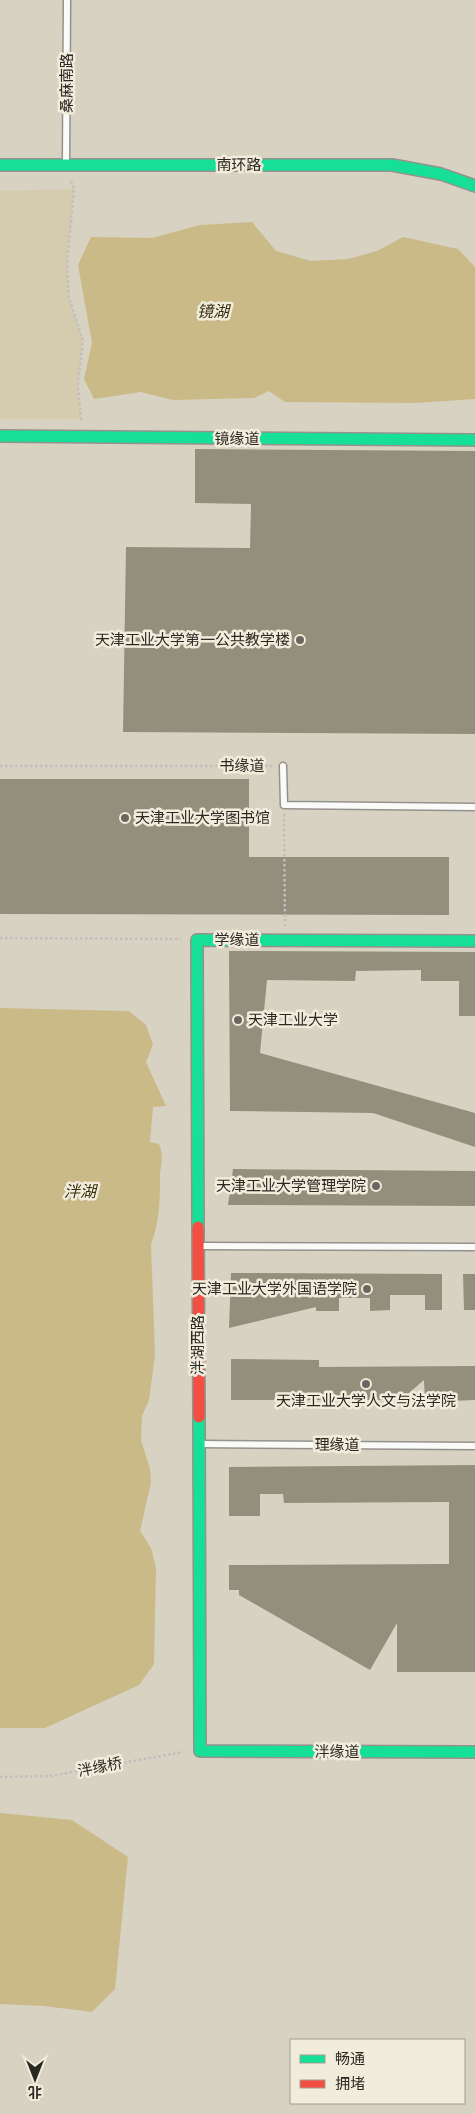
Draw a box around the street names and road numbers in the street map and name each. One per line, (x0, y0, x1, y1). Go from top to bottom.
street label: 桑麻南路 (57, 53, 76, 113)
street label: 南环路 (216, 155, 262, 174)
street label: 镜缘道 (214, 429, 260, 448)
street label: 书缘道 (219, 756, 265, 775)
street label: 学缘道 (214, 930, 260, 949)
street label: 泮湖西路 (188, 1315, 207, 1375)
street label: 理缘道 (314, 1435, 360, 1454)
street label: 泮缘道 (314, 1742, 360, 1761)
street label: 泮缘桥 (76, 1753, 124, 1780)

